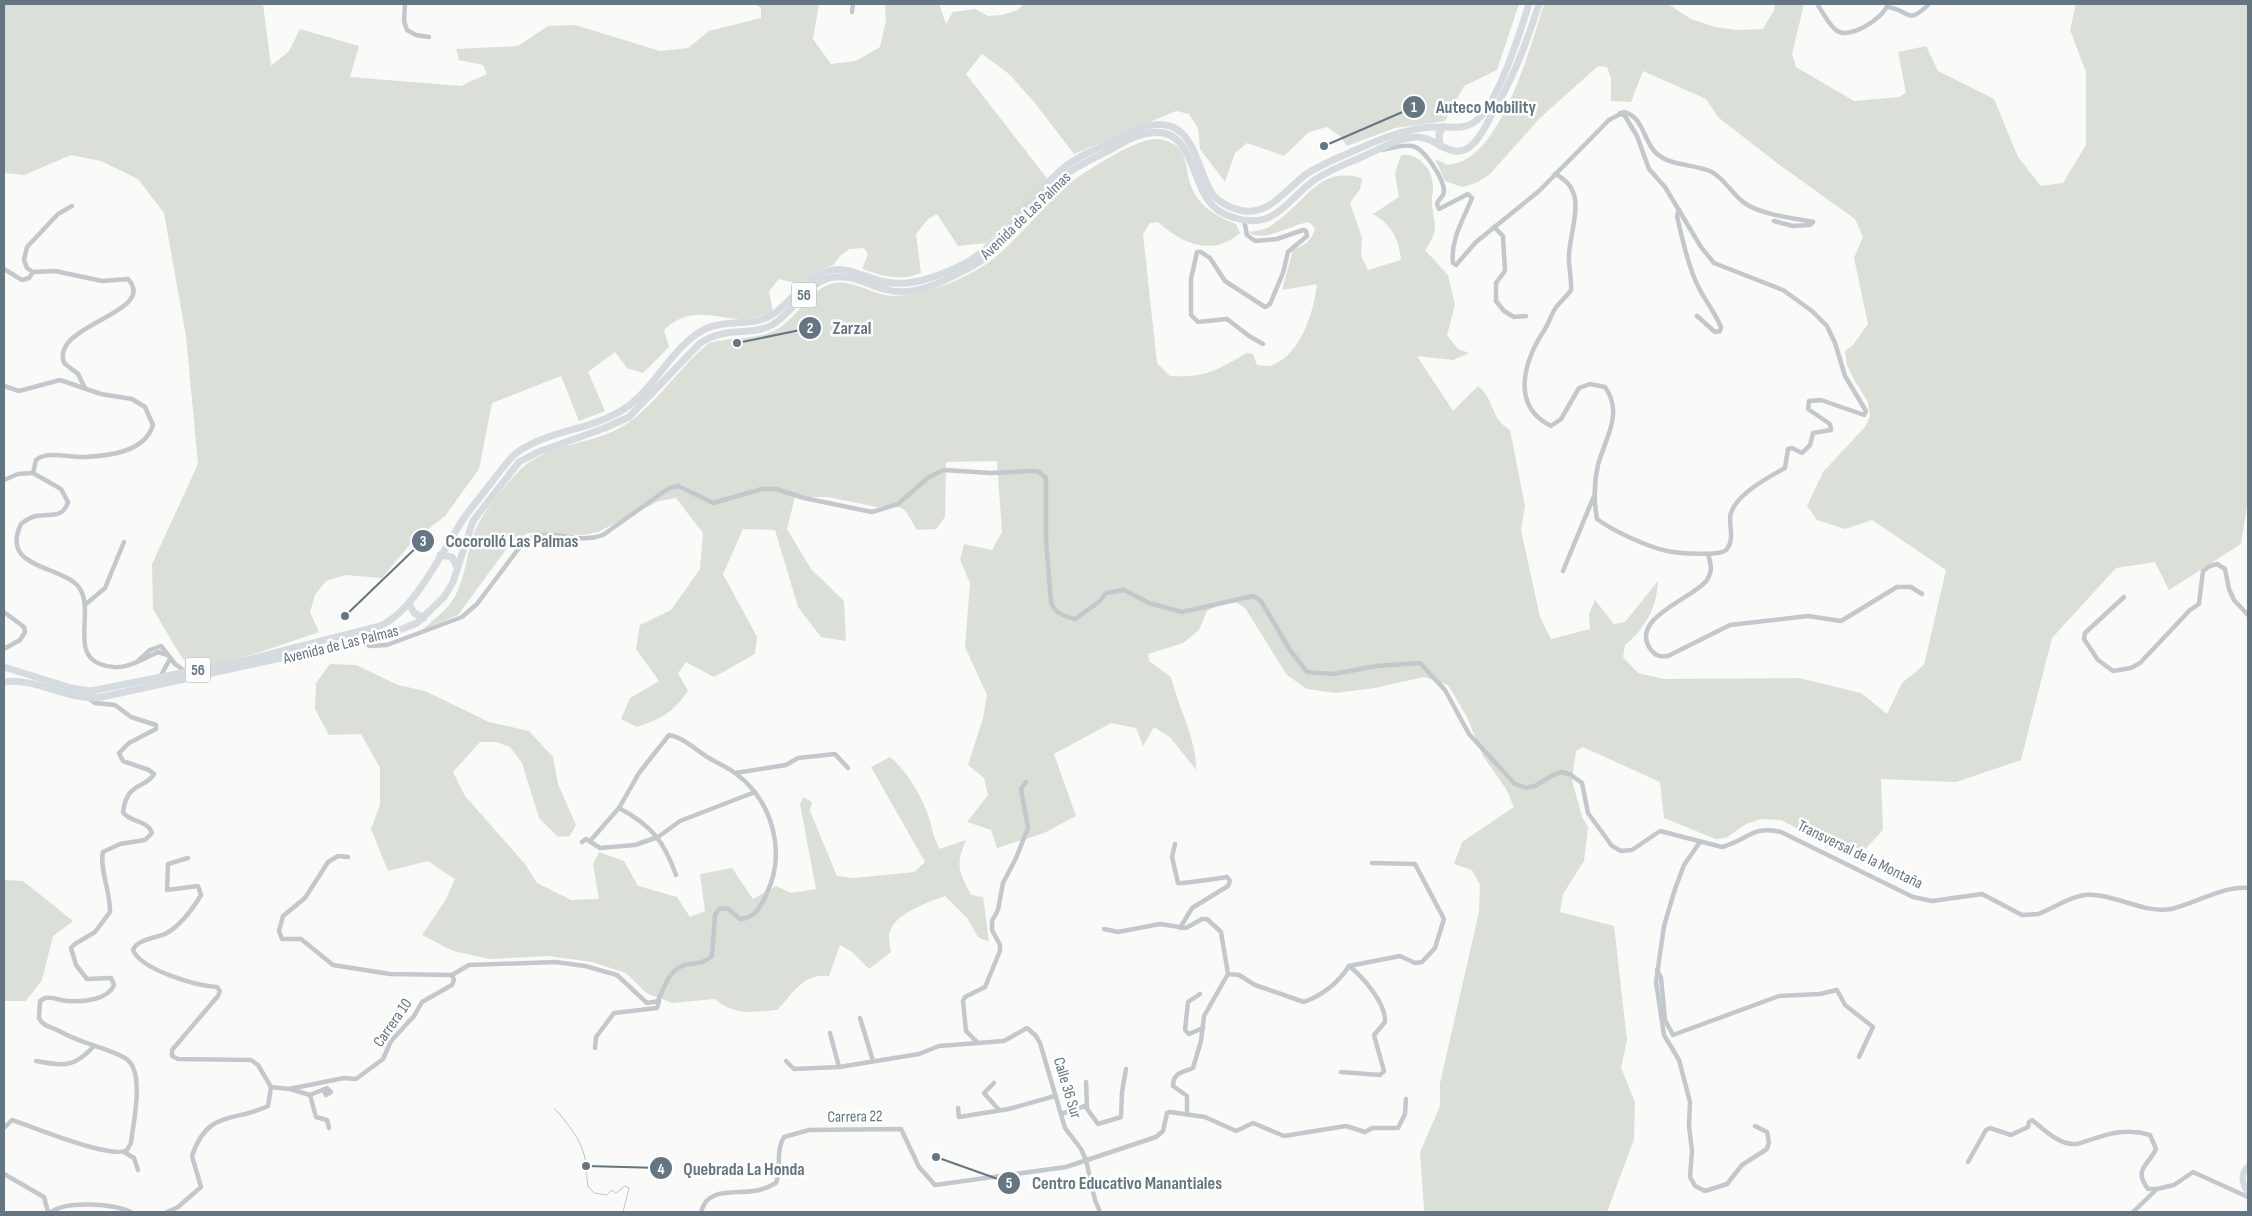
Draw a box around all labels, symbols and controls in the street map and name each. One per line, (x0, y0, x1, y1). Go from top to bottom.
callout: Auteco Mobility (1401, 91, 1546, 124)
text: Auteco Mobility (1435, 97, 1536, 118)
text: 1 (1411, 98, 1417, 117)
street label: Avenida de Las Palmas (976, 168, 1075, 265)
road number: 56 (792, 282, 816, 308)
callout: Zarzal (798, 311, 881, 344)
text: Zarzal (833, 318, 871, 339)
text: 2 (807, 319, 813, 338)
callout: Cocorolló Las Palmas (411, 524, 589, 557)
text: Cocorolló Las Palmas (446, 531, 579, 552)
text: 3 (420, 532, 427, 551)
street label: Avenida de Las Palmas (280, 621, 401, 669)
road number: 56 (186, 658, 210, 682)
street label: Transversal de la Montaña (1794, 816, 1926, 894)
street label: Carrera 10 (370, 995, 416, 1051)
street label: Calle 36 Sur (1049, 1055, 1085, 1121)
street label: Carrera 22 (827, 1107, 883, 1127)
callout: Quebrada La Honda (648, 1152, 815, 1185)
text: Quebrada La Honda (683, 1159, 805, 1180)
text: 4 (658, 1160, 665, 1179)
callout: Centro Educativo Manantiales (997, 1166, 1232, 1199)
text: Centro Educativo Manantiales (1032, 1173, 1222, 1194)
text: 5 (1006, 1174, 1013, 1193)

